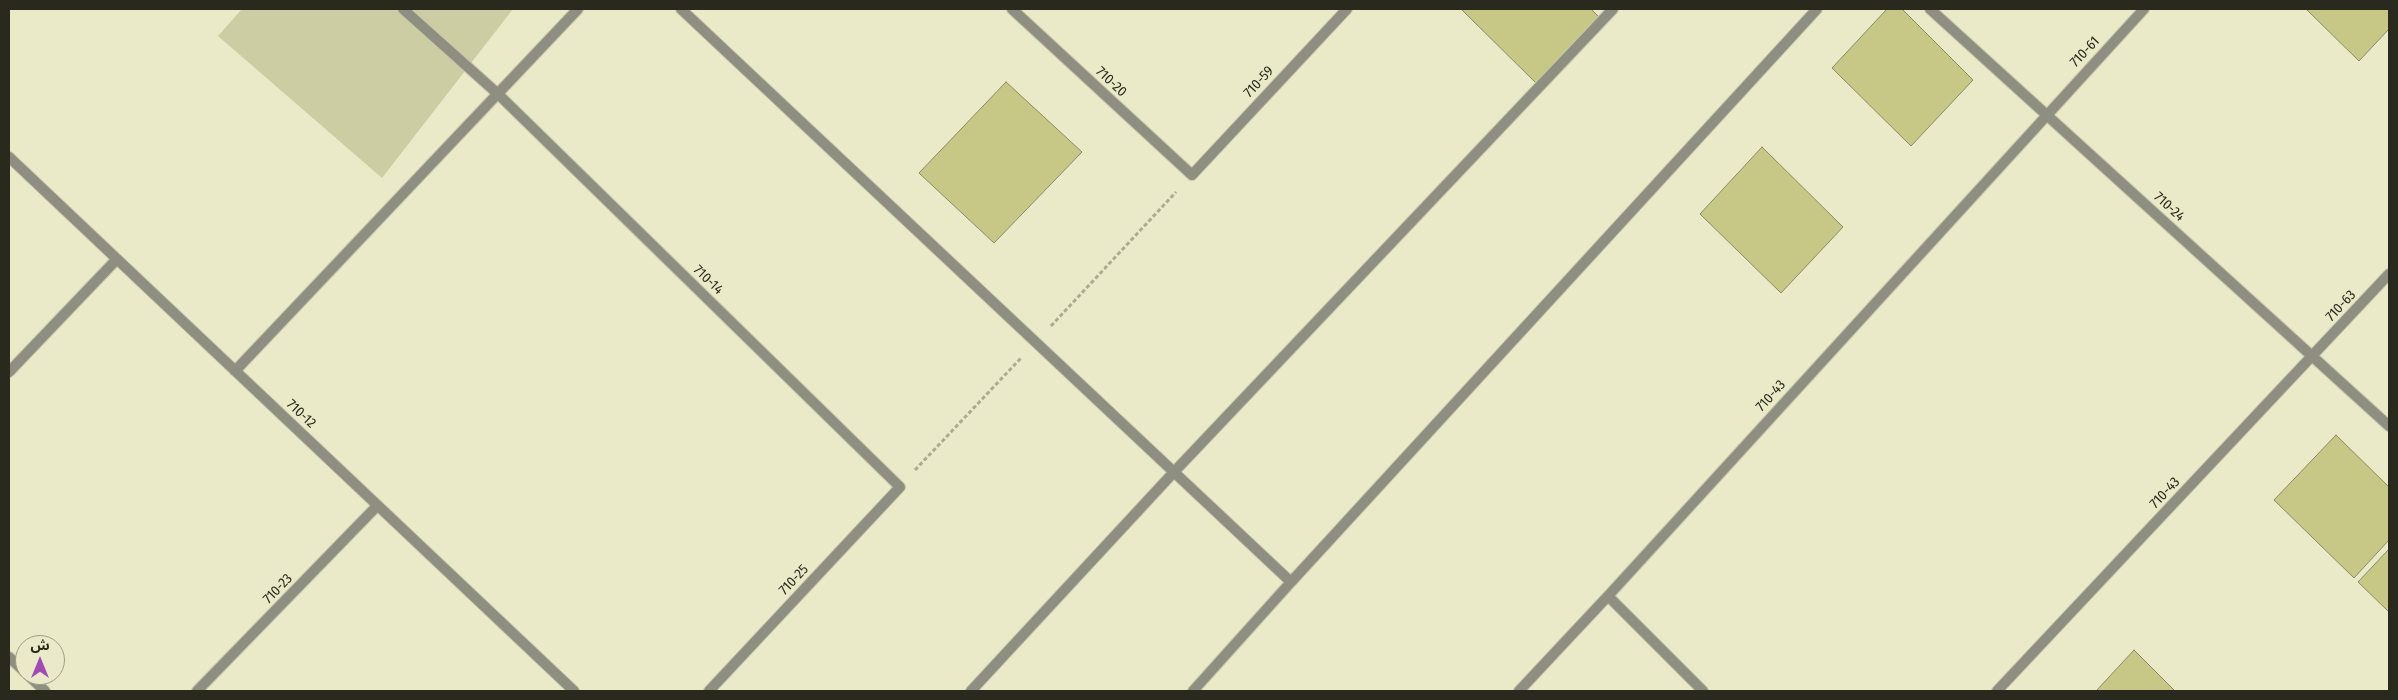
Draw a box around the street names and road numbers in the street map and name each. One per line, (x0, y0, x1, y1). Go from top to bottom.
street label: 710-61 (2067, 33, 2103, 71)
street label: 710-59 (1240, 63, 1278, 101)
street label: 710-20 (1092, 64, 1130, 100)
street label: 710-24 (2150, 189, 2188, 225)
street label: 710-14 (690, 262, 726, 298)
street label: 710-63 (2322, 287, 2360, 325)
street label: 710-43 (1753, 377, 1789, 415)
street label: 710-12 (283, 396, 319, 432)
street label: 710-43 (2147, 474, 2183, 512)
street label: 710-25 (776, 561, 812, 599)
street label: 710-23 (260, 571, 296, 607)

